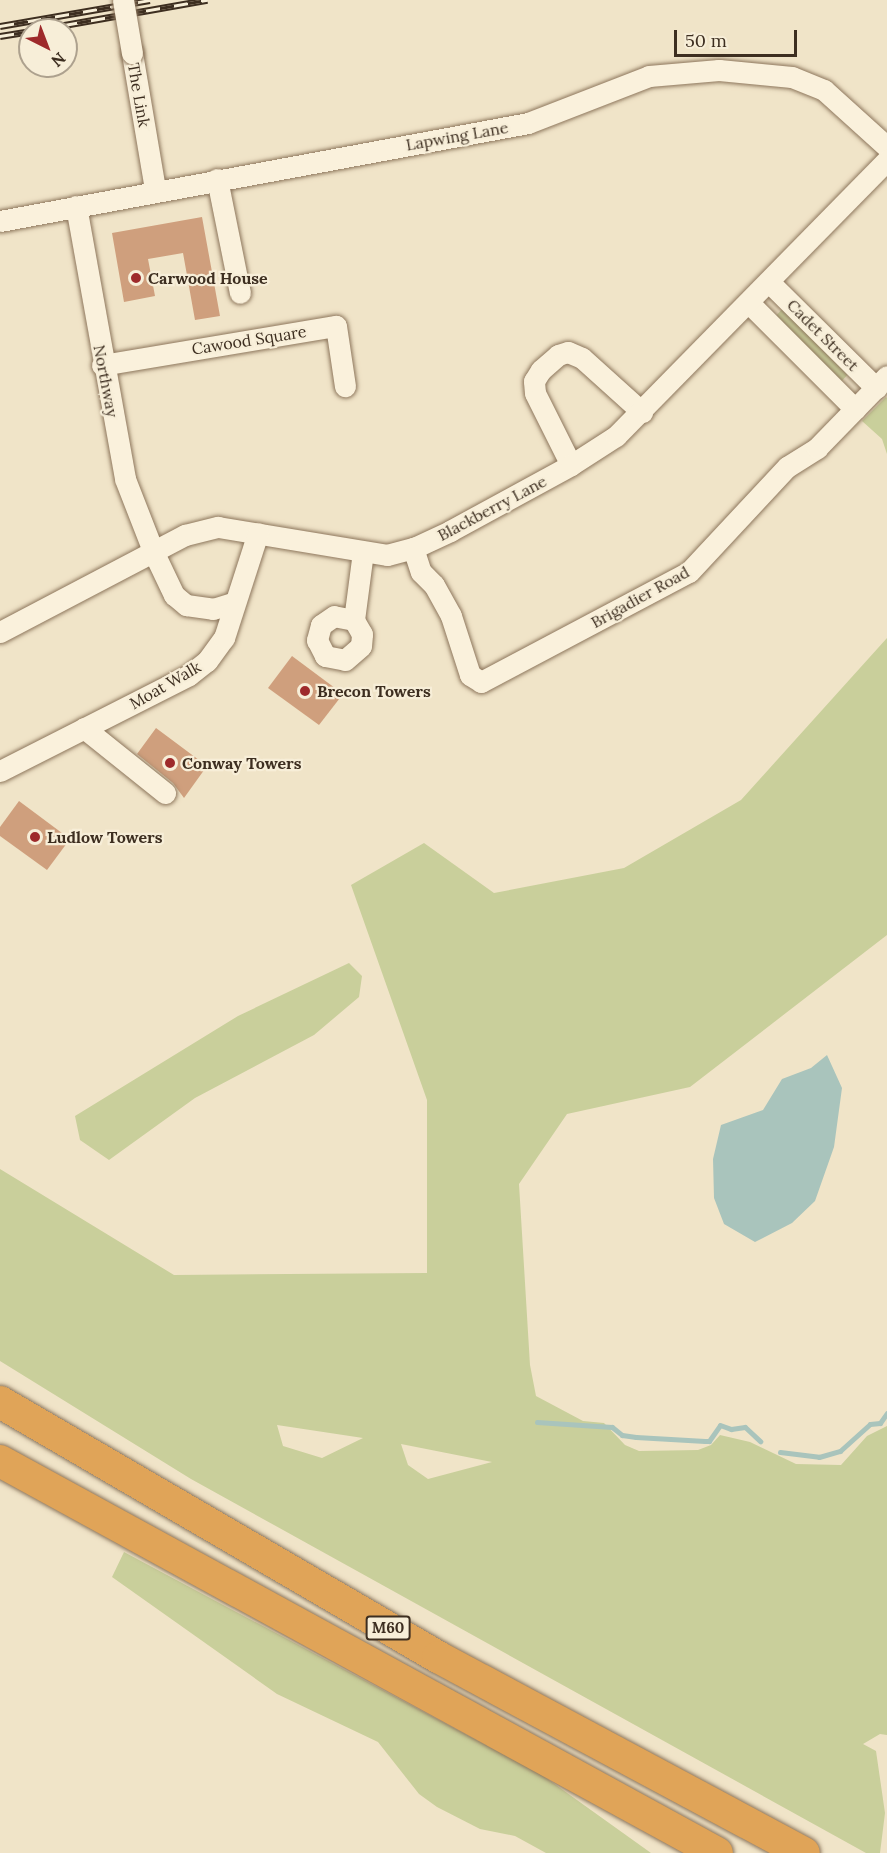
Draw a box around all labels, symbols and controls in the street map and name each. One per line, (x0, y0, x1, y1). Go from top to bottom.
north arrow (18, 18, 78, 78)
scale bar (677, 18, 800, 56)
text: 50 m (685, 29, 727, 52)
text: N (47, 48, 70, 71)
street label: The Link (124, 61, 154, 129)
street label: Lapwing Lane (404, 118, 510, 154)
place label: Carwood House (148, 268, 268, 288)
marker: Carwood House (129, 271, 143, 285)
street label: Cadet Street (783, 295, 863, 375)
street label: Cawood Square (190, 321, 308, 359)
street label: Northway (90, 343, 122, 419)
street label: Blackberry Lane (434, 471, 550, 545)
street label: Brigadier Road (588, 562, 692, 632)
street label: Moat Walk (126, 657, 204, 713)
place label: Brecon Towers (317, 681, 431, 701)
marker: Brecon Towers (298, 684, 312, 698)
place label: Conway Towers (182, 753, 301, 773)
marker: Conway Towers (163, 756, 177, 770)
place label: Ludlow Towers (47, 827, 162, 847)
marker: Ludlow Towers (28, 830, 42, 844)
road number: M60 (366, 1616, 410, 1640)

